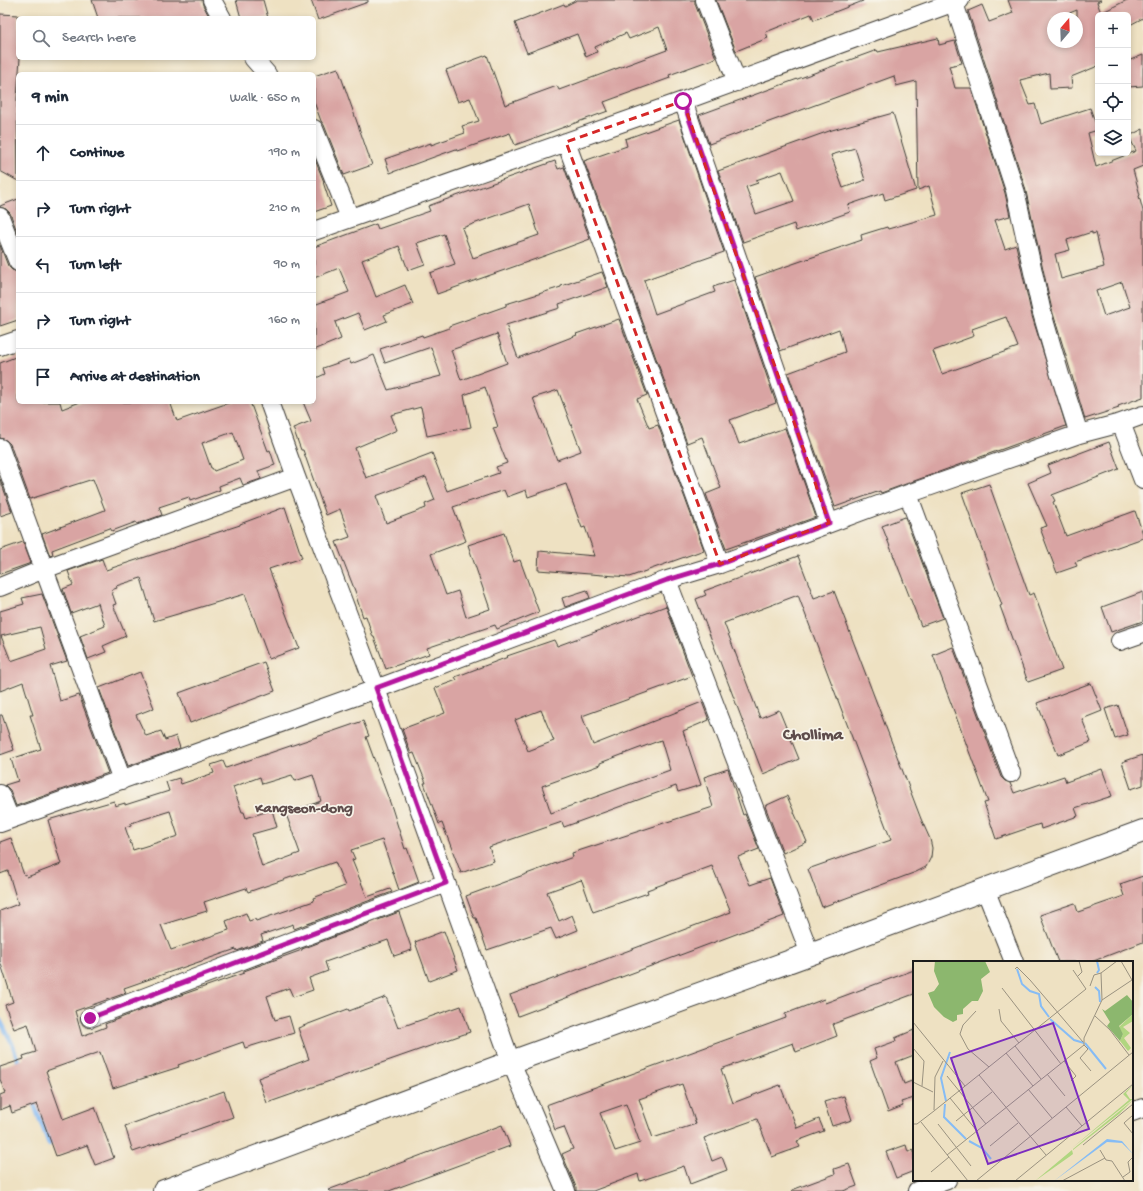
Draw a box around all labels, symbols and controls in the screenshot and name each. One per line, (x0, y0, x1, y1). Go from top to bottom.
north arrow (1047, 12, 1083, 48)
map controls (1095, 12, 1131, 156)
button: + (1095, 12, 1131, 48)
search box (16, 16, 316, 60)
icon: search (30, 27, 52, 49)
text: Search here (62, 29, 136, 47)
button: − (1095, 48, 1131, 84)
button: locate (1095, 84, 1131, 120)
text: 9 min (32, 88, 68, 108)
text: Walk · 650 m (230, 91, 300, 106)
route start (674, 92, 692, 110)
button: layers (1095, 120, 1131, 156)
icon: ahead (32, 142, 54, 164)
text: Continue (70, 144, 124, 162)
text: 190 m (269, 145, 300, 160)
icon: right (32, 198, 54, 220)
text: Turn right (70, 200, 130, 218)
text: 210 m (269, 201, 300, 216)
icon: left (32, 254, 54, 276)
text: Turn left (70, 256, 121, 274)
text: 90 m (274, 257, 300, 272)
icon: right (32, 310, 54, 332)
text: Turn right (70, 312, 130, 330)
text: 160 m (268, 313, 300, 328)
icon: arrive (32, 366, 54, 388)
text: Arrive at destination (70, 368, 200, 386)
district label: Chollima (782, 726, 844, 746)
district label: Kangseon-dong (254, 800, 353, 818)
inset map (913, 961, 1133, 1181)
route end (81, 1009, 99, 1027)

